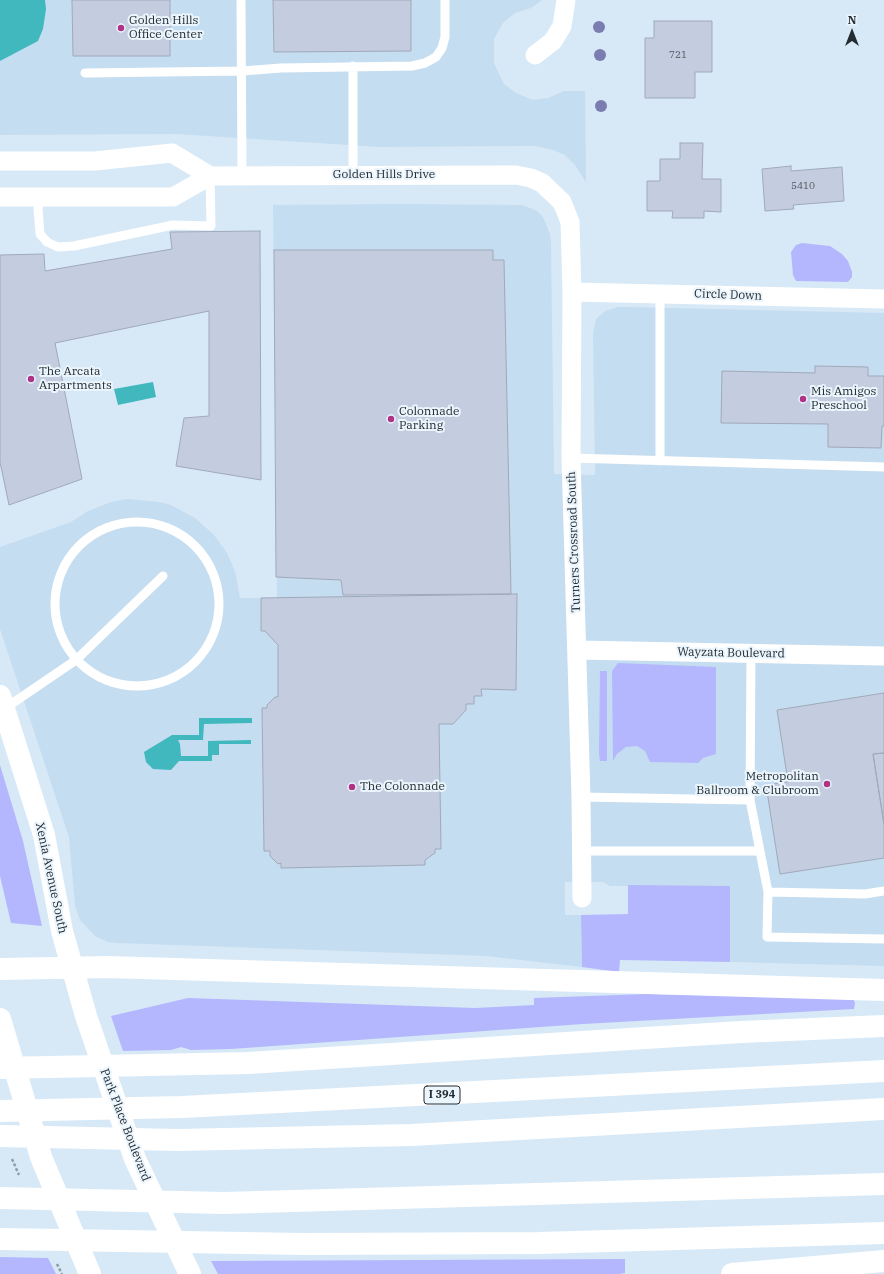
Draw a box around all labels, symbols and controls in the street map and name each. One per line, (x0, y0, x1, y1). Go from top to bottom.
north arrow (832, 12, 872, 52)
text: N (848, 13, 856, 27)
place label: Golden Hills Office Center (129, 14, 202, 42)
marker: Golden Hills Office Center (116, 23, 126, 33)
house number: 721 (669, 49, 687, 61)
street label: Golden Hills Drive (333, 168, 435, 182)
house number: 5410 (791, 180, 815, 192)
street label: Circle Down (694, 287, 762, 303)
place label: The Arcata Arpartments (39, 365, 112, 393)
marker: The Arcata Arpartments (26, 374, 36, 384)
place label: Mis Amigos Preschool (811, 385, 876, 413)
marker: Mis Amigos Preschool (798, 394, 808, 404)
place label: Colonnade Parking (399, 405, 459, 433)
marker: Colonnade Parking (386, 414, 396, 424)
street label: Turners Crossroad South (564, 471, 584, 613)
street label: Wayzata Boulevard (677, 645, 785, 661)
place label: Metropolitan Ballroom & Clubroom (696, 770, 819, 798)
marker: Metropolitan Ballroom & Clubroom (822, 779, 832, 789)
place label: The Colonnade (360, 780, 445, 794)
marker: The Colonnade (347, 782, 357, 792)
street label: Xenia Avenue South (32, 821, 70, 935)
street label: Park Place Boulevard (97, 1067, 153, 1183)
road number: I 394 (424, 1086, 460, 1104)

